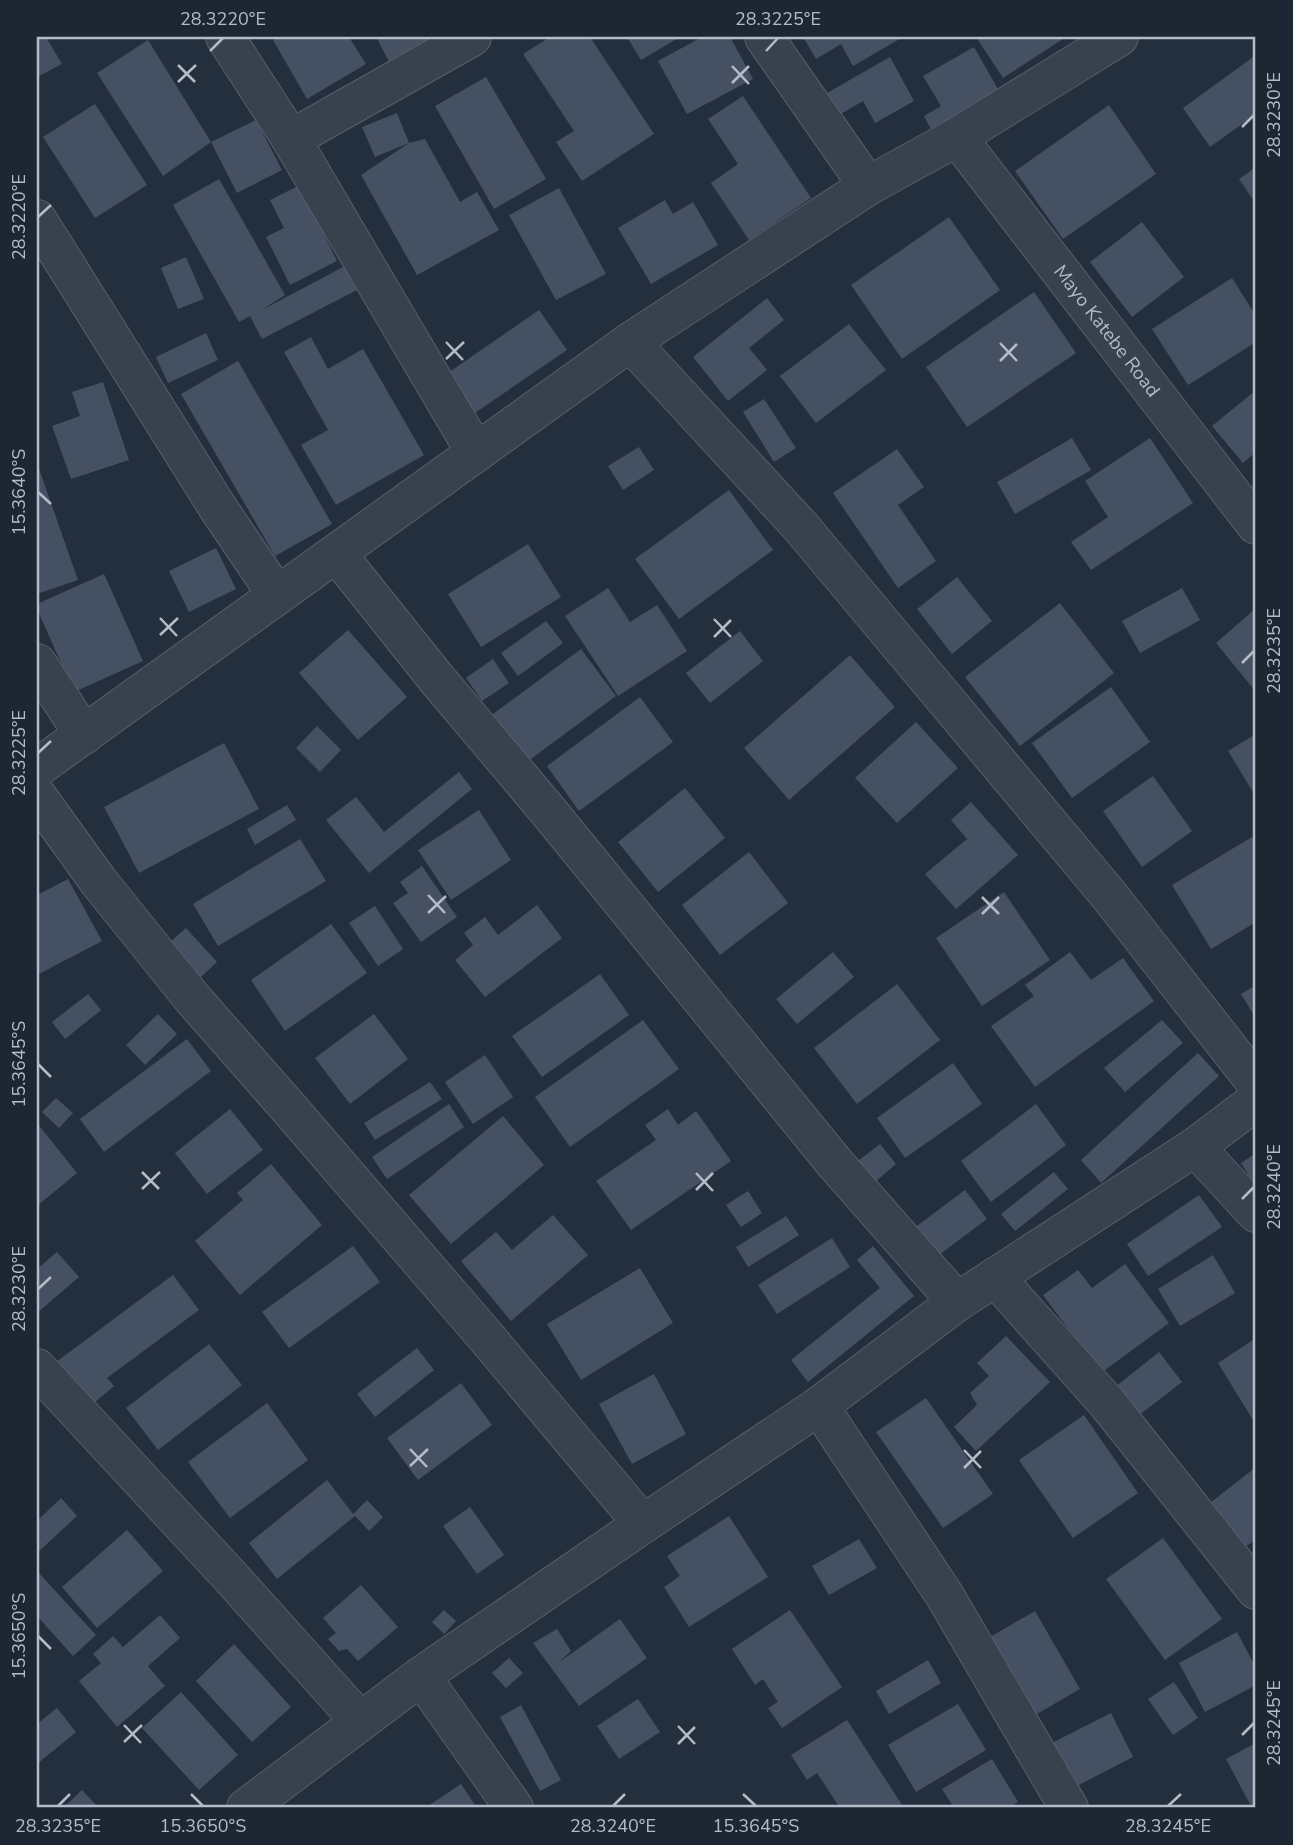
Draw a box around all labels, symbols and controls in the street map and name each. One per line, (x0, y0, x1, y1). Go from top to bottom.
text: 28.3220°E (180, 7, 266, 31)
text: 28.3225°E (735, 7, 821, 31)
text: 28.3230°E (1262, 72, 1286, 158)
text: 28.3220°E (7, 174, 31, 260)
street label: Mayo Katebe Road (1047, 260, 1166, 402)
text: 15.3640°S (7, 449, 31, 535)
text: 28.3235°E (1262, 608, 1286, 694)
text: 28.3225°E (7, 710, 31, 796)
text: 15.3645°S (7, 1021, 31, 1107)
text: 28.3240°E (1262, 1144, 1286, 1230)
text: 28.3230°E (7, 1246, 31, 1332)
text: 15.3650°S (7, 1593, 31, 1679)
text: 28.3245°E (1262, 1680, 1286, 1766)
text: 28.3235°E (15, 1814, 101, 1838)
text: 15.3650°S (160, 1814, 246, 1838)
text: 28.3240°E (570, 1814, 656, 1838)
text: 15.3645°S (713, 1814, 799, 1838)
text: 28.3245°E (1125, 1814, 1211, 1838)

